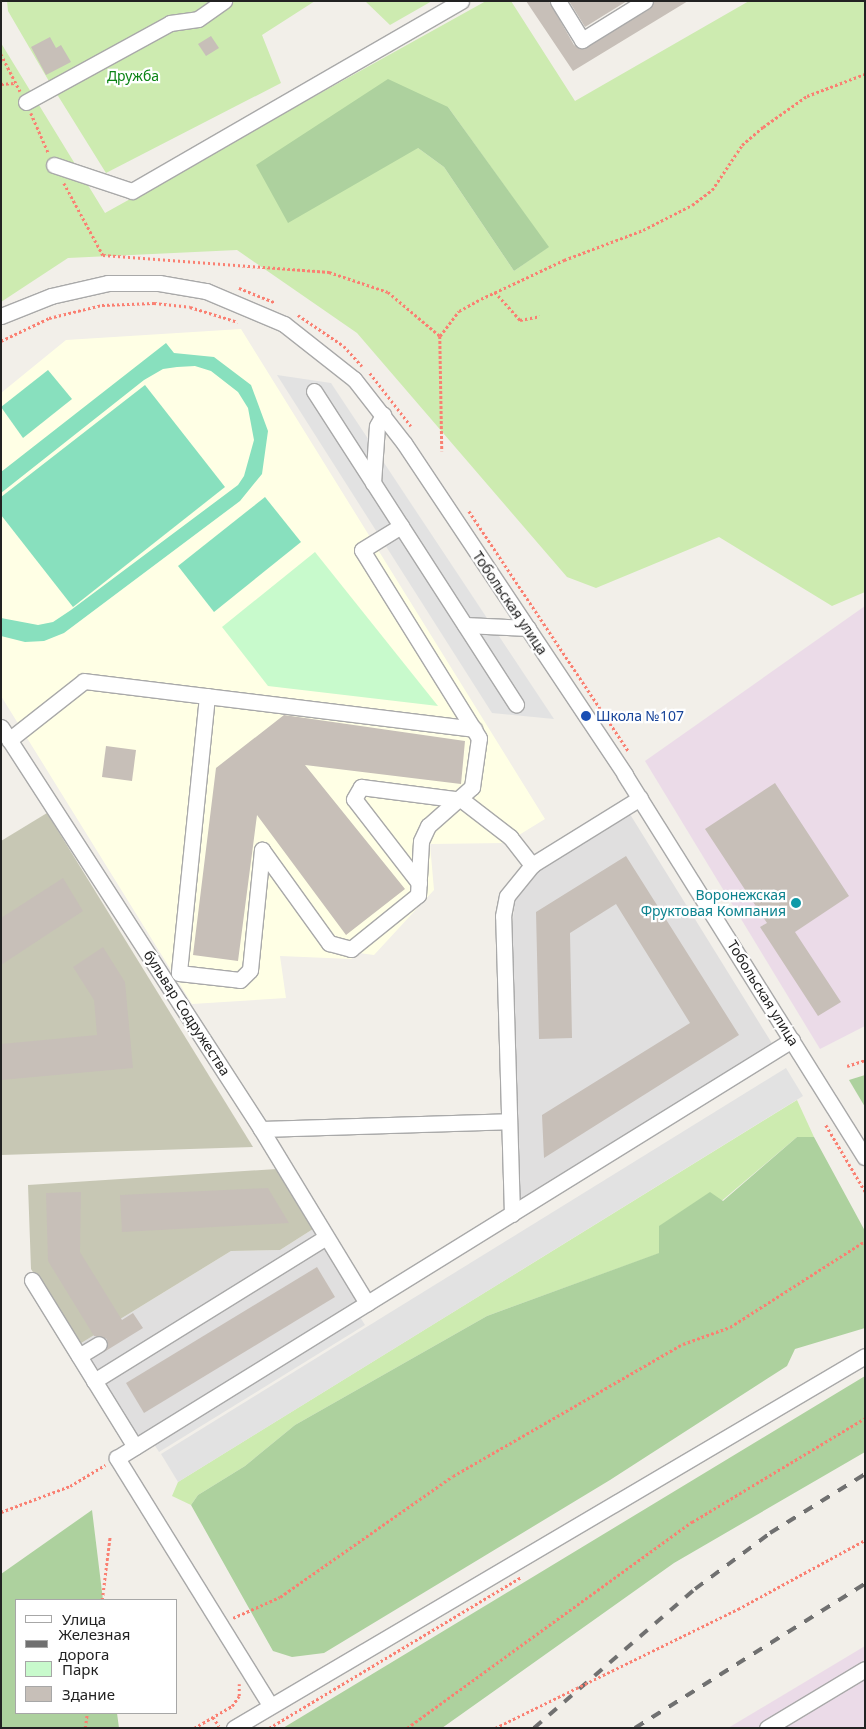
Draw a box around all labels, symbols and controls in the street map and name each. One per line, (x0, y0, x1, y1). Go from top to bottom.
park label: Дружба (107, 68, 159, 84)
street label: Тобольская улица (469, 548, 551, 658)
place label: Школа №107 (596, 708, 684, 724)
marker: Школа №107 (580, 710, 592, 722)
place label: Воронежская Фруктовая Компания (641, 887, 786, 920)
marker: Воронежская Фруктовая Компания (790, 897, 802, 909)
street label: Тобольская улица (724, 937, 802, 1049)
street label: бульвар Содружества (140, 947, 234, 1079)
legend (15, 1599, 178, 1714)
text: Улица (62, 1609, 106, 1629)
text: Железная дорога (58, 1624, 131, 1664)
text: Парк (62, 1659, 98, 1679)
text: Здание (62, 1684, 115, 1704)

